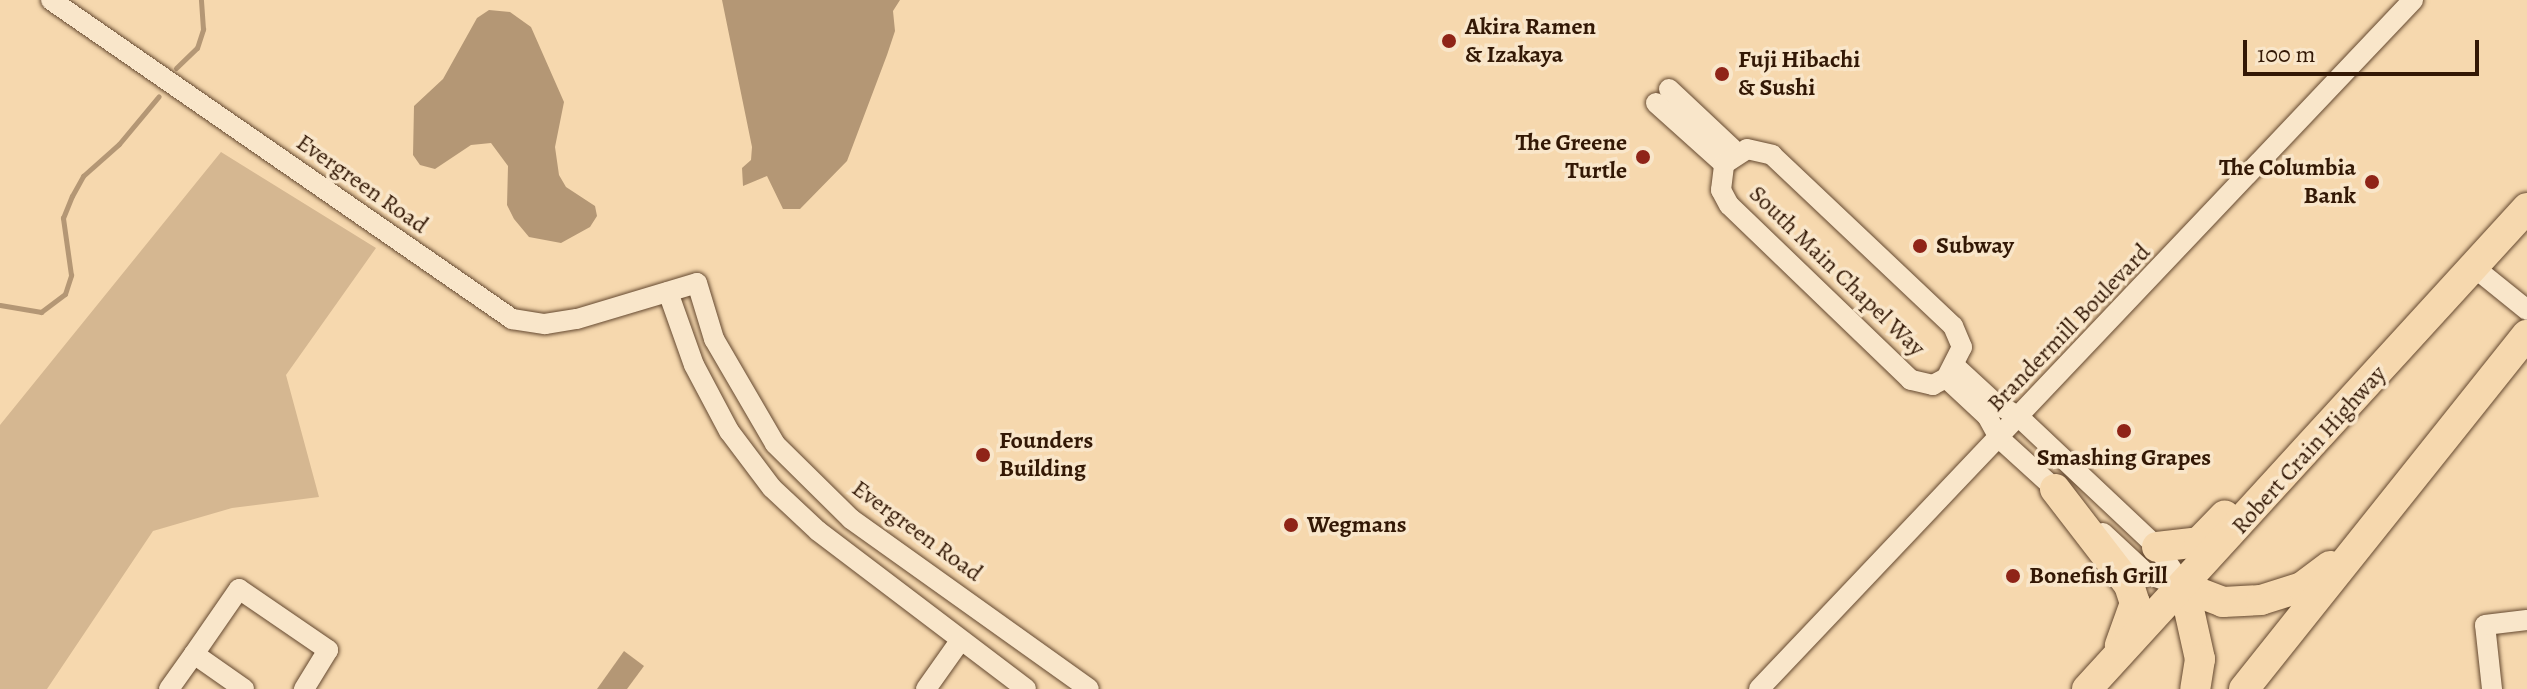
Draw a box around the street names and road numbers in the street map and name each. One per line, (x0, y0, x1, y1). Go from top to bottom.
street label: Evergreen Road (291, 128, 433, 240)
street label: South Main Chapel Way (1743, 180, 1931, 362)
street label: Brandermill Boulevard (1981, 238, 2157, 418)
street label: Robert Crain Highway (2226, 360, 2392, 540)
street label: Evergreen Road (846, 474, 988, 588)

